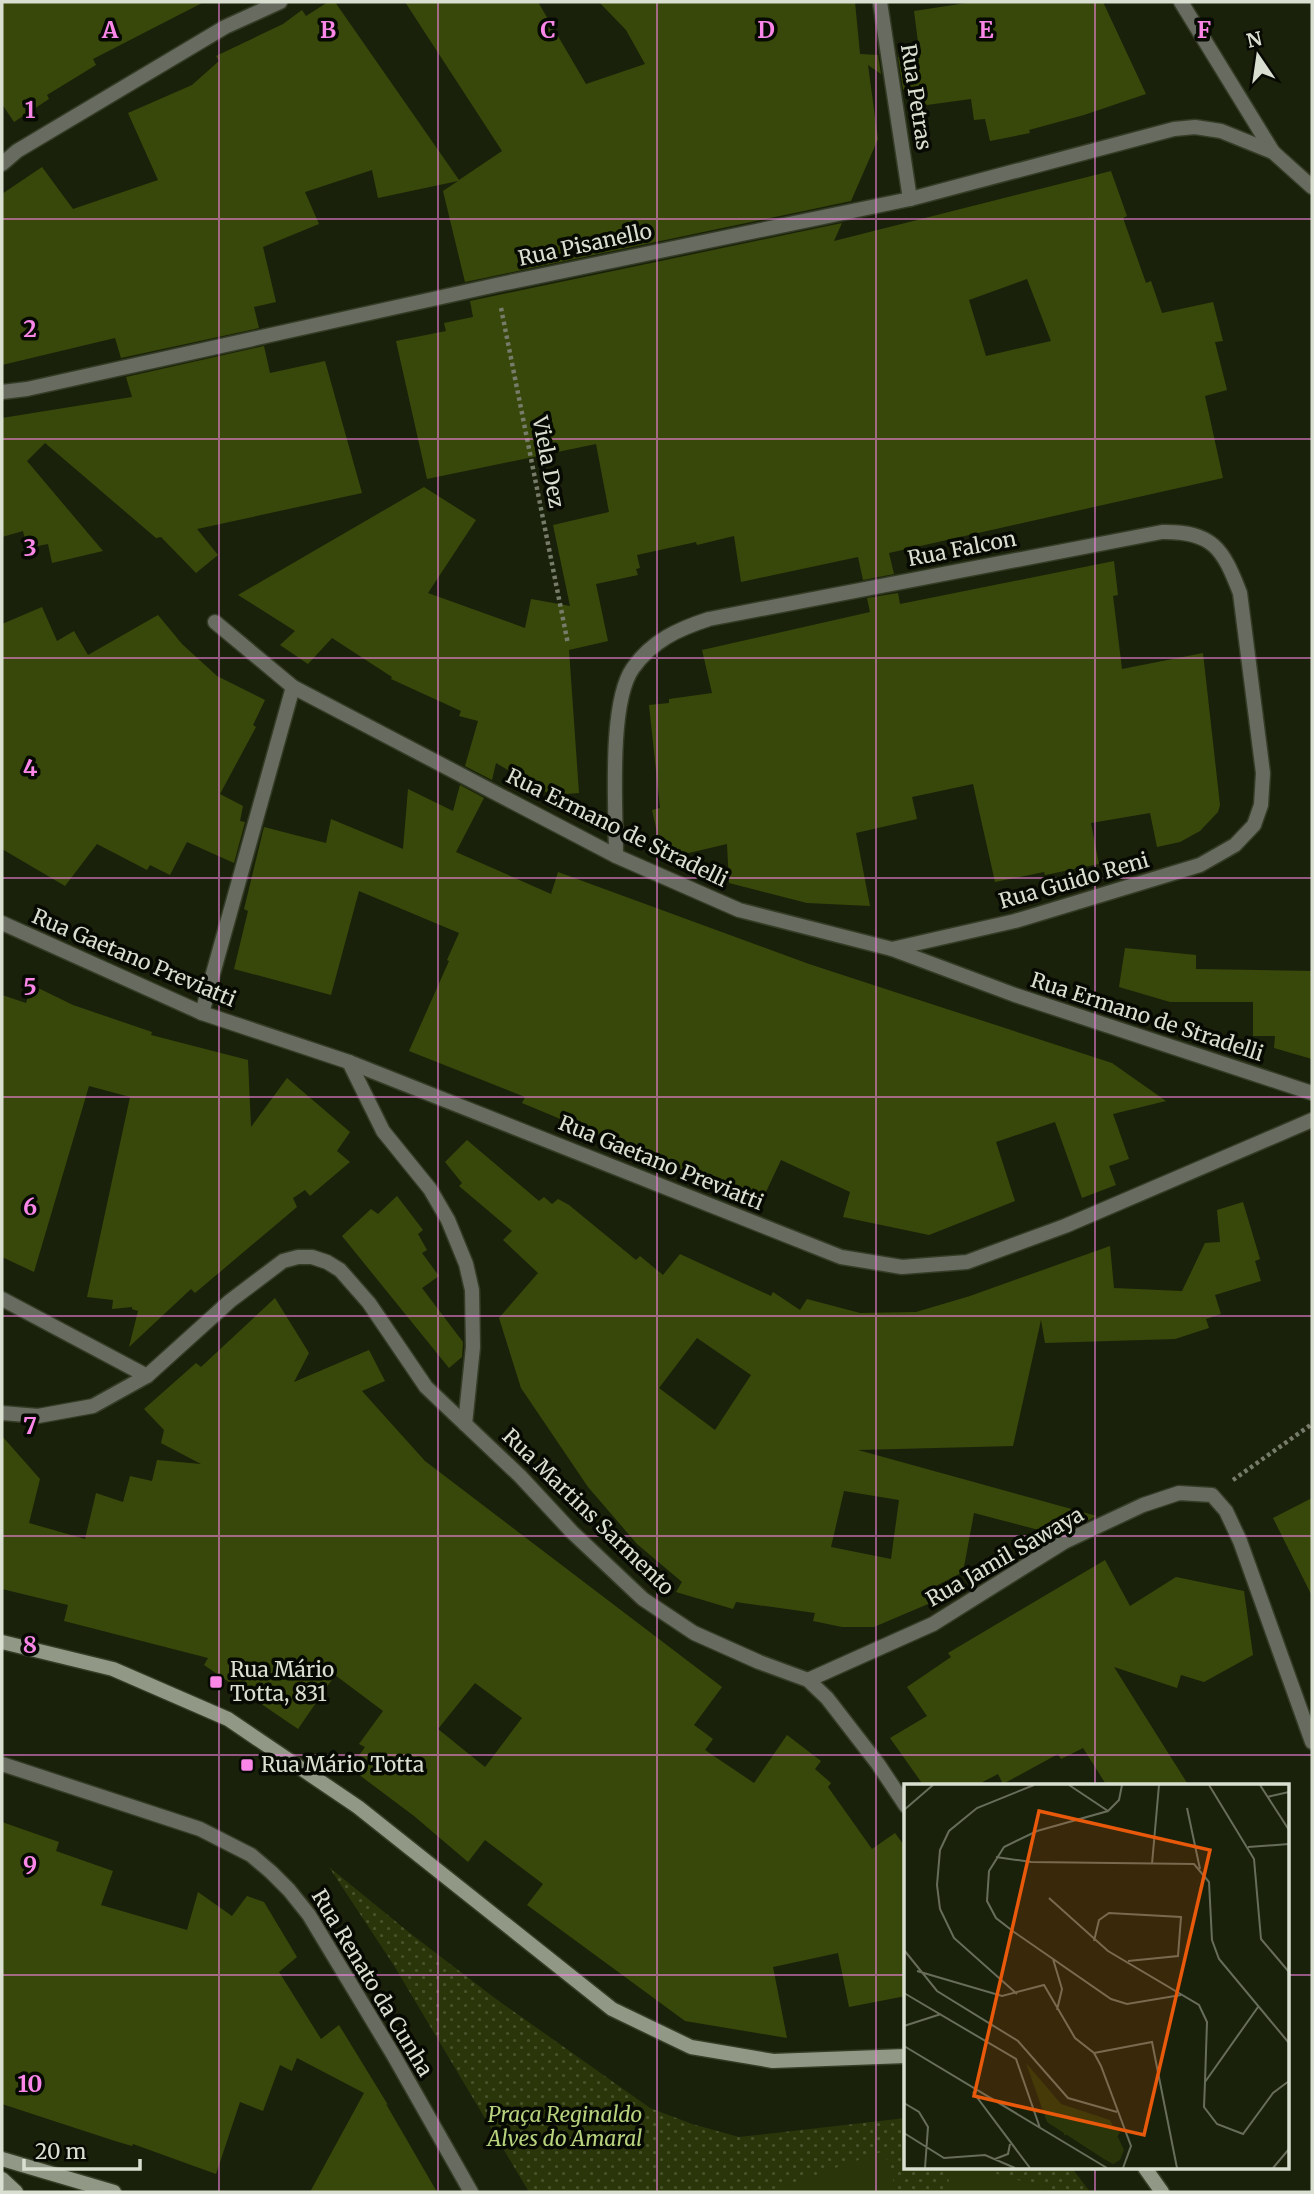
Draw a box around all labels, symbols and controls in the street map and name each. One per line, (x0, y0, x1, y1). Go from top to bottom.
text: A (101, 15, 119, 44)
text: B (320, 15, 336, 44)
text: C (540, 15, 556, 44)
text: D (757, 15, 775, 44)
text: E (978, 15, 994, 44)
text: F (1197, 15, 1211, 44)
north arrow (1223, 21, 1293, 91)
text: N (1244, 26, 1264, 53)
street label: Rua Petras (895, 42, 938, 152)
text: 1 (25, 95, 36, 124)
street label: Rua Pisanello (516, 217, 654, 272)
text: 2 (23, 314, 37, 343)
street label: Viela Dez (526, 413, 571, 510)
street label: Rua Falcon (905, 525, 1019, 572)
text: 3 (23, 533, 37, 562)
text: 4 (23, 753, 38, 782)
street label: Rua Ermano de Stradelli (502, 762, 733, 893)
street label: Rua Guido Reni (996, 846, 1152, 915)
street label: Rua Gaetano Previatti (28, 902, 240, 1013)
street label: Rua Ermano de Stradelli (1027, 966, 1267, 1067)
text: 5 (23, 972, 37, 1001)
street label: Rua Gaetano Previatti (555, 1109, 768, 1216)
text: 6 (23, 1192, 37, 1221)
text: 7 (23, 1411, 37, 1440)
street label: Rua Martins Sarmento (497, 1423, 680, 1601)
street label: Rua Jamil Sawaya (921, 1501, 1088, 1613)
text: 8 (23, 1630, 37, 1659)
place label: Rua Mário Totta, 831 (230, 1656, 334, 1707)
marker: Rua Mário Totta, 831 (208, 1674, 224, 1690)
place label: Rua Mário Totta (261, 1751, 424, 1778)
marker: Rua Mário Totta (239, 1757, 255, 1773)
inset map (904, 1784, 1290, 2170)
text: 9 (23, 1850, 37, 1879)
street label: Rua Renato da Cunha (306, 1884, 439, 2081)
text: 10 (18, 2069, 42, 2098)
park label: Praça Reginaldo Alves do Amaral (486, 2101, 642, 2152)
scale bar (24, 2128, 140, 2172)
text: 20 m (35, 2138, 87, 2165)

